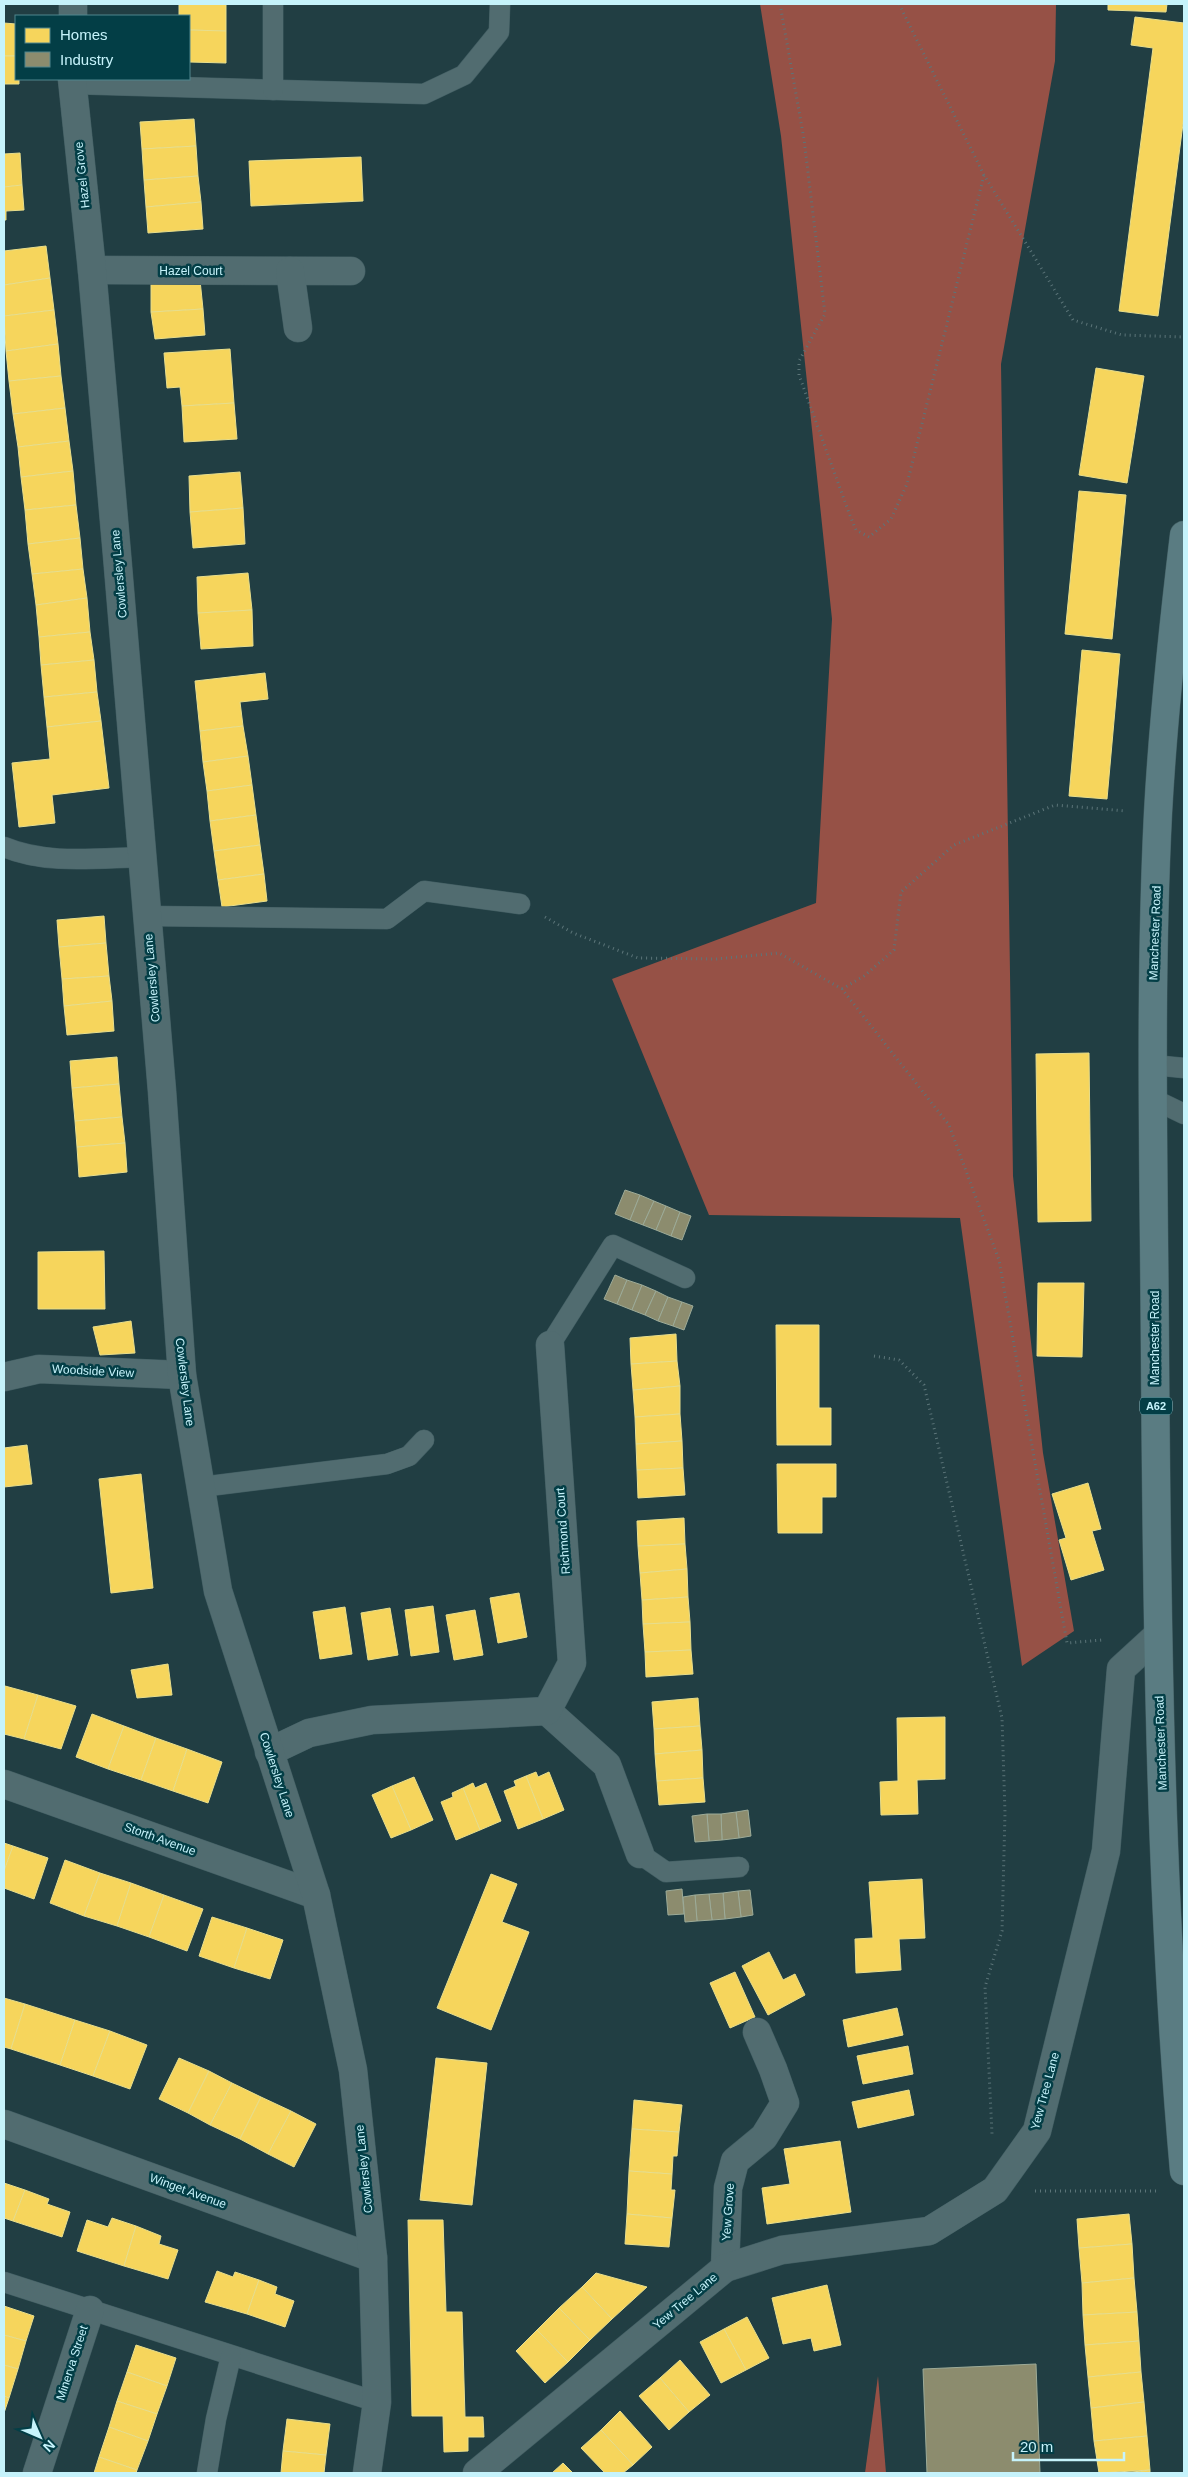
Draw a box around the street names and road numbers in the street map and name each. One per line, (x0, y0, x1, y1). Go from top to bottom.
street label: Hazel Grove (72, 141, 92, 209)
street label: Hazel Court (159, 264, 223, 278)
street label: Cowlersley Lane (108, 529, 130, 619)
street label: Manchester Road (1146, 885, 1164, 981)
street label: Cowlersley Lane (141, 933, 163, 1023)
street label: Manchester Road (1148, 1291, 1162, 1385)
street label: Cowlersley Lane (173, 1337, 197, 1427)
street label: Woodside View (52, 1362, 135, 1380)
road number: A62 (1140, 1398, 1172, 1414)
street label: Richmond Court (553, 1487, 573, 1575)
street label: Manchester Road (1152, 1695, 1170, 1791)
street label: Cowlersley Lane (257, 1731, 297, 1820)
street label: Storth Avenue (122, 1820, 198, 1859)
street label: Yew Tree Lane (1028, 2050, 1062, 2131)
street label: Cowlersley Lane (352, 2124, 376, 2214)
street label: Winget Avenue (148, 2171, 229, 2211)
street label: Yew Grove (719, 2182, 737, 2242)
street label: Yew Tree Lane (650, 2270, 720, 2332)
street label: Minerva Street (53, 2323, 91, 2402)

